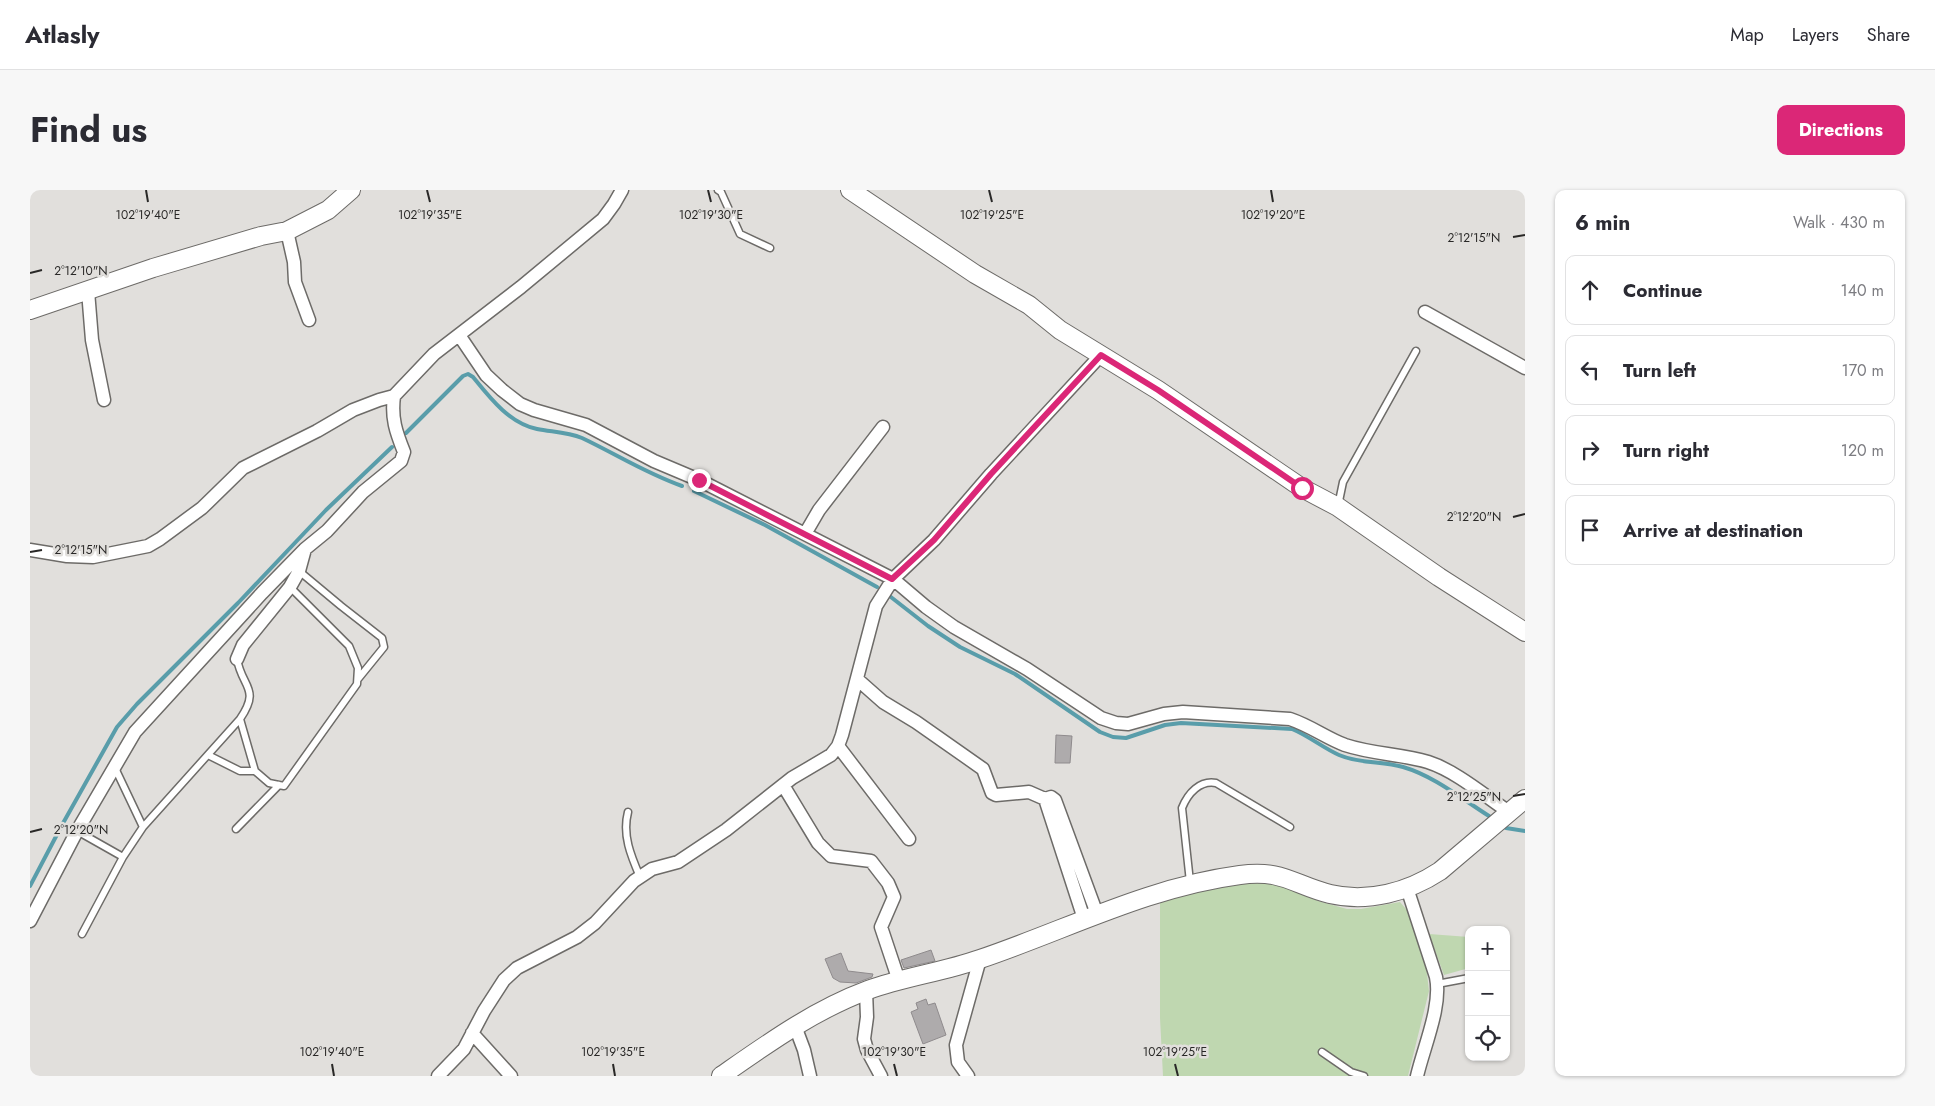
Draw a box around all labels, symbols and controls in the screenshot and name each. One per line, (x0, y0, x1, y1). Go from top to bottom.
text: Atlasly (25, 17, 100, 52)
text: Map (1730, 22, 1764, 48)
text: Layers (1792, 22, 1839, 48)
text: Share (1867, 22, 1910, 48)
text: Find us (30, 105, 147, 155)
button: Directions (1777, 105, 1905, 155)
text: 102°19'40"E (116, 206, 180, 224)
text: 102°19'35"E (398, 206, 462, 224)
text: 102°19'30"E (679, 206, 743, 224)
text: 102°19'25"E (960, 206, 1024, 224)
text: 102°19'20"E (1241, 206, 1305, 224)
text: 6 min (1575, 208, 1630, 238)
text: Walk · 430 m (1793, 211, 1885, 234)
text: 2°12'15"N (1448, 229, 1500, 247)
text: 2°12'10"N (54, 262, 108, 280)
icon: ahead (1576, 276, 1604, 304)
text: Continue (1623, 277, 1702, 304)
text: 140 m (1841, 279, 1884, 302)
icon: left (1576, 356, 1604, 384)
text: Turn left (1623, 357, 1696, 384)
text: 170 m (1842, 359, 1884, 382)
icon: right (1576, 436, 1604, 464)
text: Turn right (1623, 437, 1709, 464)
text: 120 m (1841, 439, 1884, 462)
route end (688, 469, 711, 492)
route start (1291, 477, 1314, 500)
text: 2°12'20"N (1447, 508, 1501, 526)
icon: arrive (1576, 516, 1604, 544)
text: Arrive at destination (1623, 517, 1803, 544)
text: 2°12'15"N (55, 541, 107, 559)
text: 2°12'25"N (1447, 788, 1501, 806)
text: 2°12'20"N (54, 821, 108, 839)
map controls (1465, 926, 1510, 1061)
button: + (1465, 926, 1510, 971)
button: − (1465, 971, 1510, 1016)
button: locate (1465, 1016, 1510, 1061)
text: 102°19'40"E (300, 1043, 364, 1061)
text: 102°19'35"E (581, 1043, 645, 1061)
text: 102°19'30"E (862, 1043, 926, 1061)
text: 102°19'25"E (1143, 1043, 1207, 1061)

